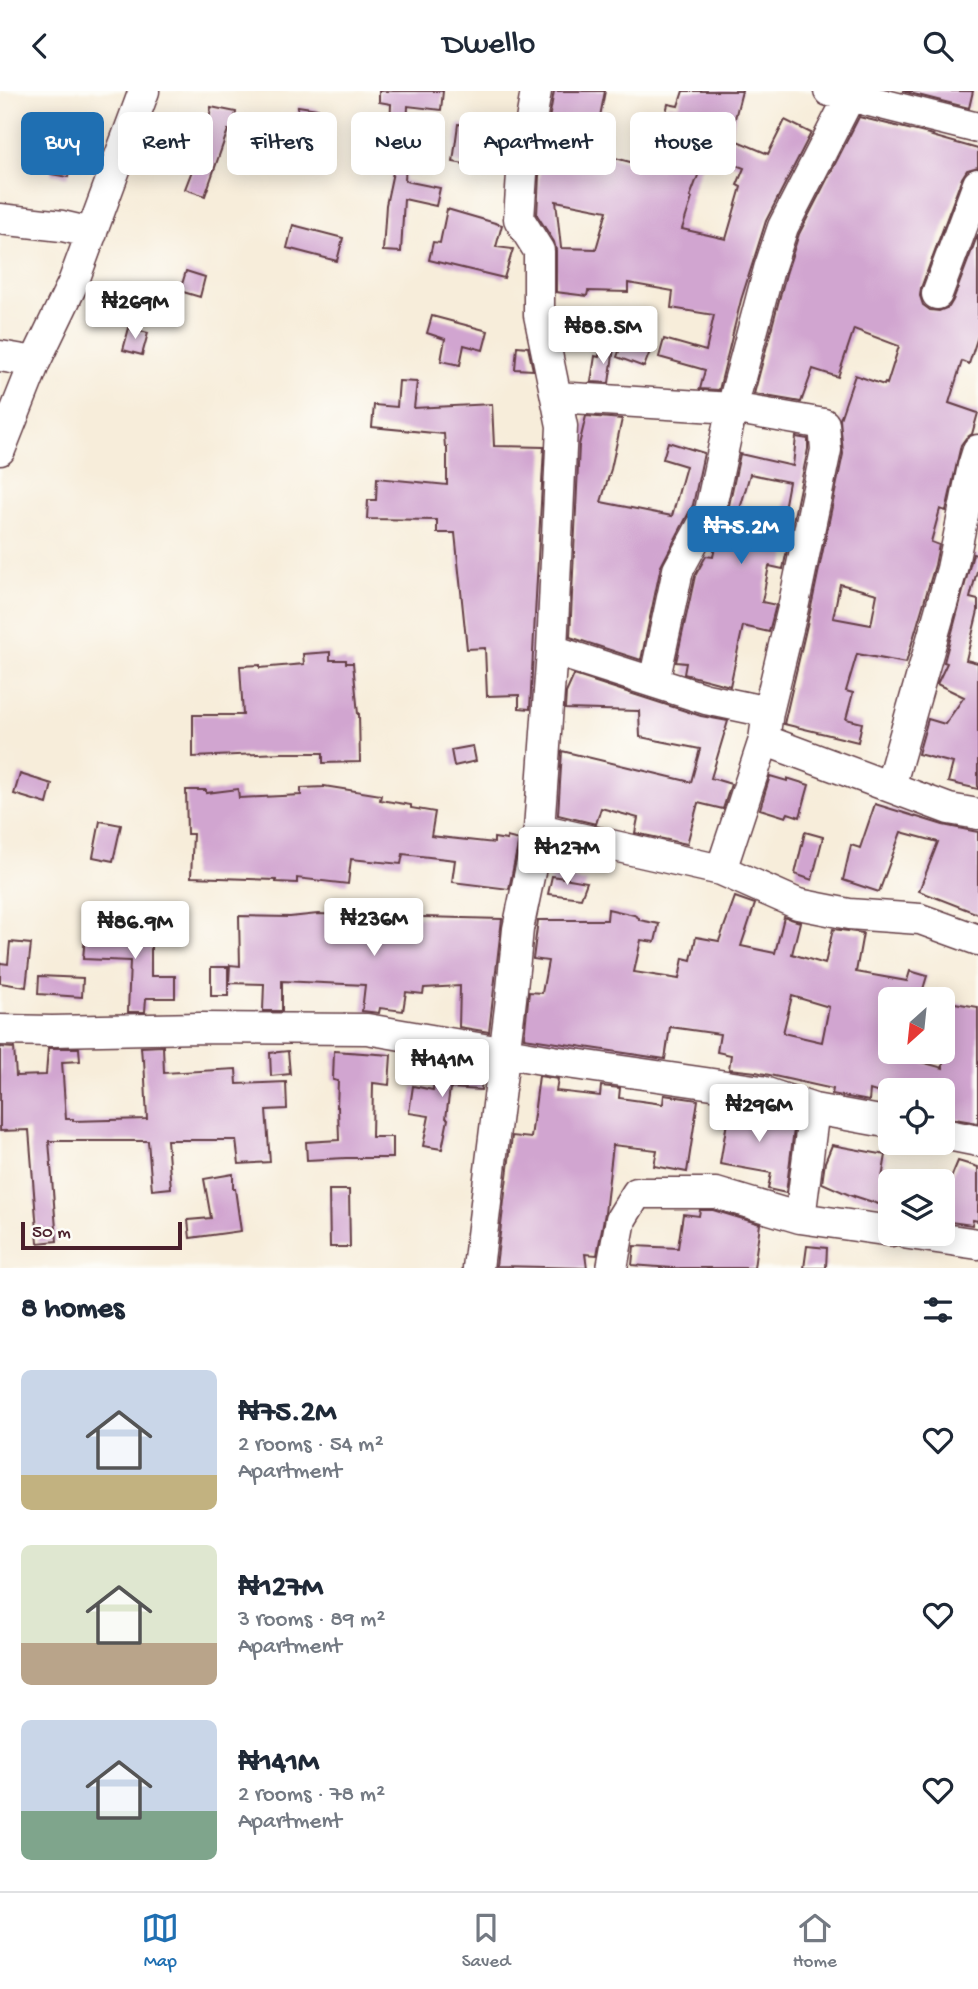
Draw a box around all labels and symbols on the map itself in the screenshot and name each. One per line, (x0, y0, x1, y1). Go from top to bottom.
pin: ₦269M (86, 281, 184, 341)
pin: ₦88.5M (546, 307, 660, 366)
pin: ₦75.2M (684, 507, 798, 566)
pin: ₦127M (518, 827, 616, 887)
pin: ₦236M (325, 899, 423, 958)
pin: ₦86.9M (78, 901, 192, 961)
north arrow (878, 987, 956, 1064)
pin: ₦141M (393, 1039, 491, 1099)
pin: ₦296M (710, 1084, 808, 1144)
scale bar (21, 1219, 182, 1251)

